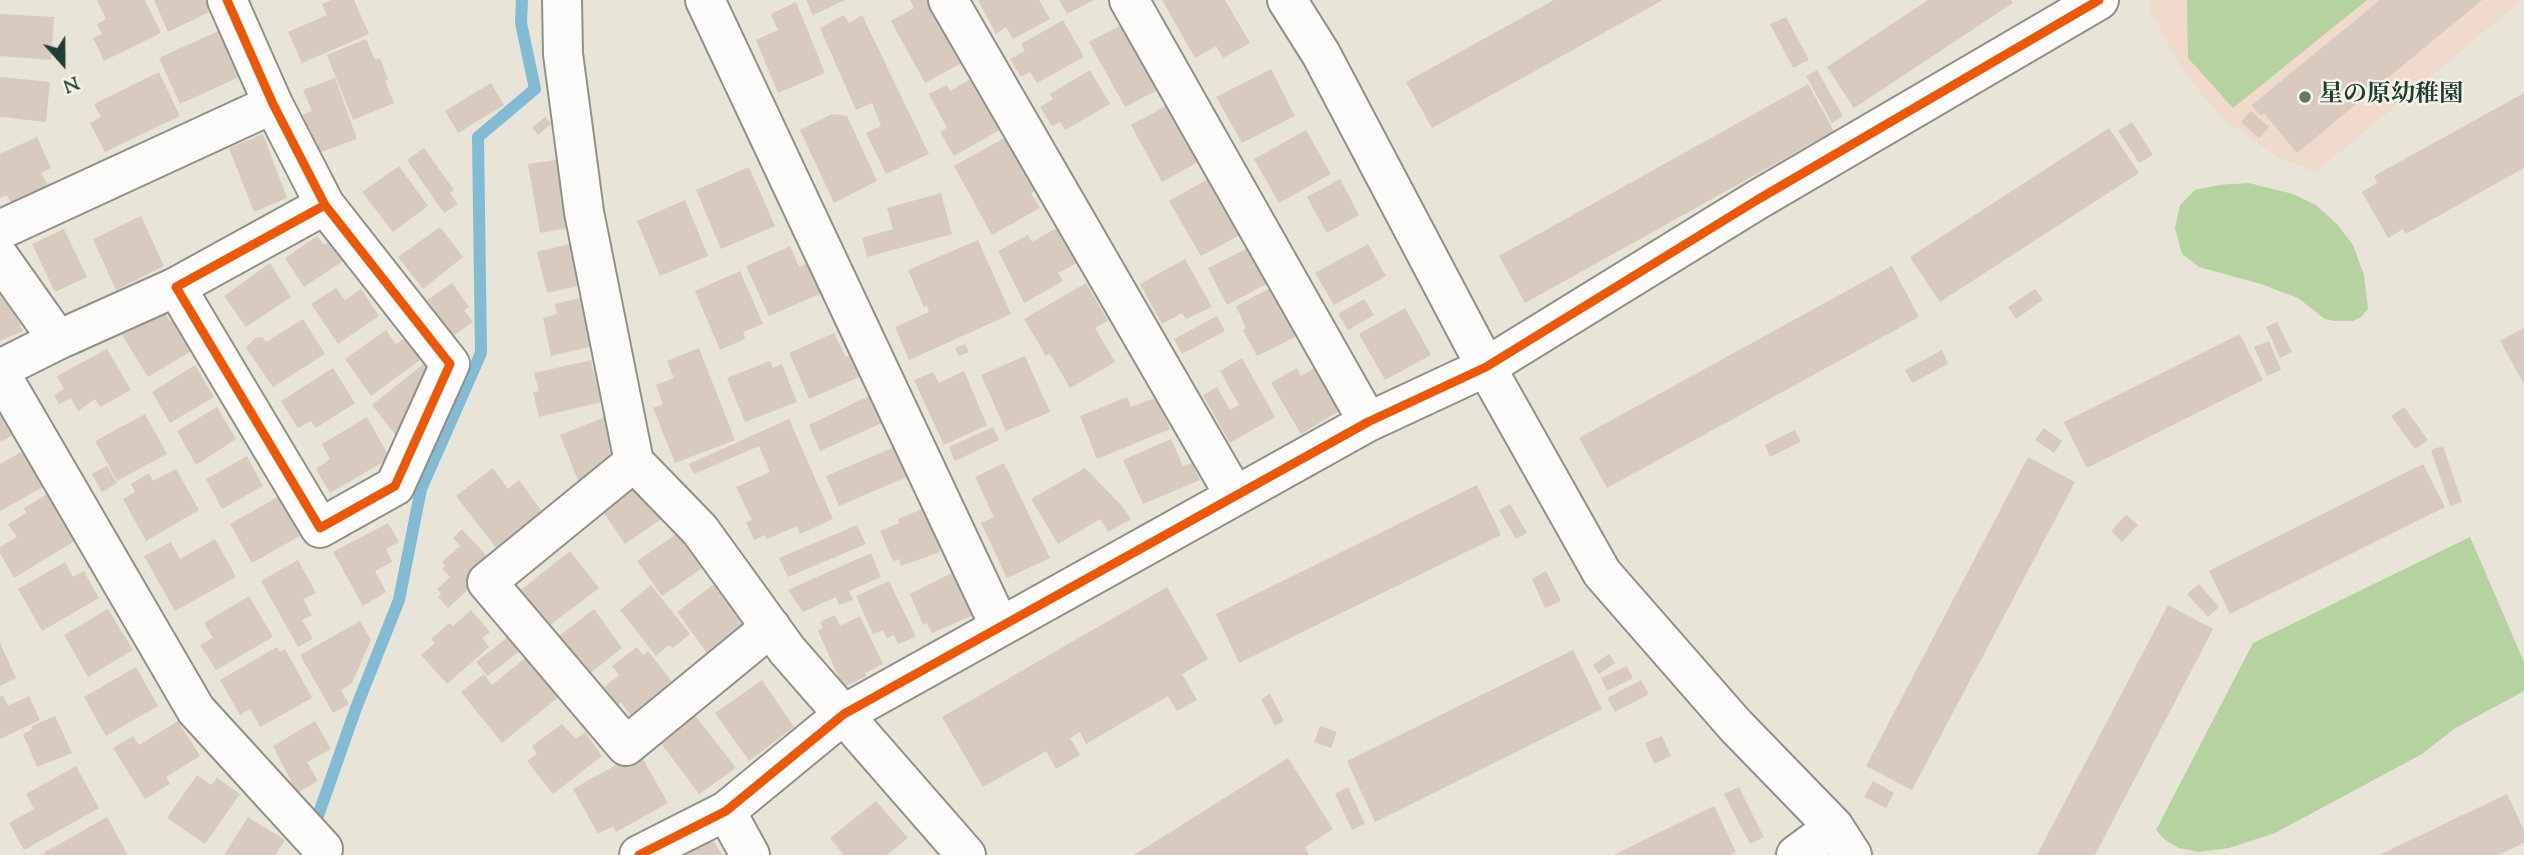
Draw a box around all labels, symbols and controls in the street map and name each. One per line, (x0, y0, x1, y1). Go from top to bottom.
north arrow (28, 28, 98, 98)
text: N (59, 68, 83, 98)
place label: 星の原幼稚園 (2319, 83, 2463, 111)
marker: 星の原幼稚園 (2297, 89, 2313, 105)

